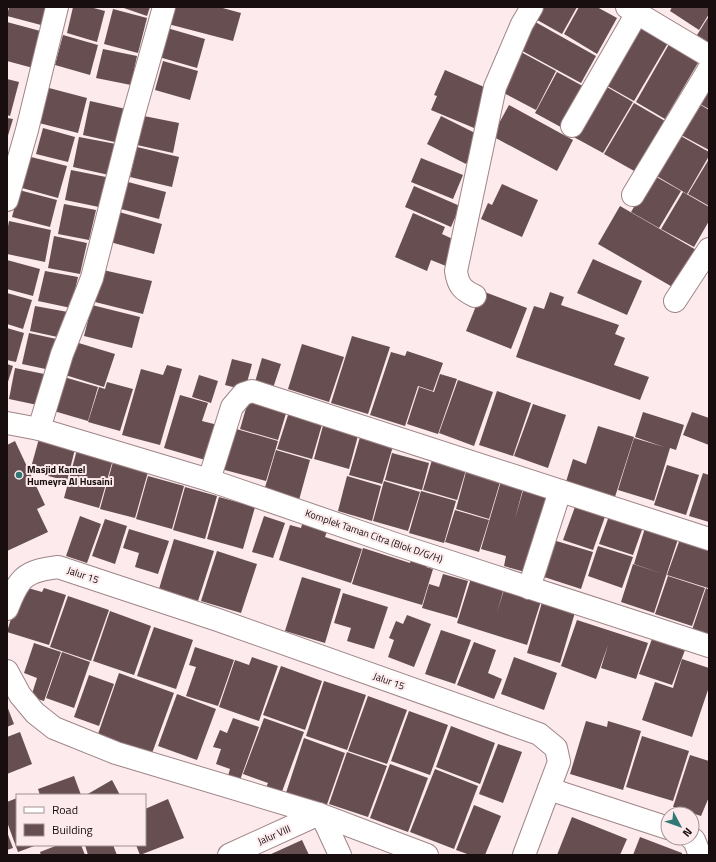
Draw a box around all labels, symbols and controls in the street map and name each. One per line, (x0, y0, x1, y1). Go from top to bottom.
place label: Masjid Kamel Humeyra Al Husaini (27, 462, 112, 489)
marker: Masjid Kamel Humeyra Al Husaini (14, 470, 24, 480)
street label: Komplek Taman Citra (Blok D/G/H) (303, 505, 445, 567)
street label: Jalur 15 (65, 563, 101, 587)
street label: Jalur 15 (371, 668, 407, 694)
legend (16, 794, 146, 846)
text: Road (52, 800, 78, 819)
north arrow (660, 806, 700, 846)
text: Building (52, 820, 93, 839)
street label: Jalur VIII (255, 821, 293, 849)
text: N (679, 824, 696, 841)

